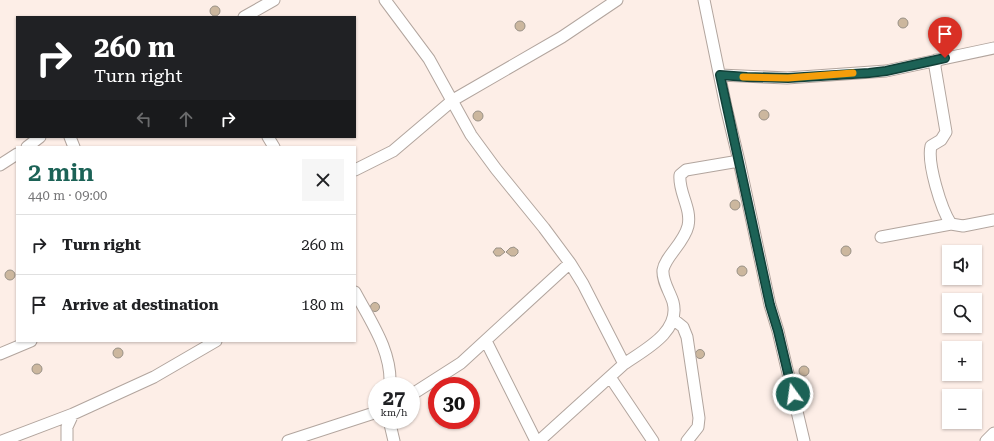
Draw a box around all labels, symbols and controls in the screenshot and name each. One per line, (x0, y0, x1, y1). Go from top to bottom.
pin (928, 17, 962, 58)
icon: arrive (934, 23, 956, 45)
text: 260 m (94, 31, 175, 64)
icon: right (28, 32, 80, 84)
text: Turn right (94, 65, 182, 86)
icon: left (133, 108, 155, 130)
icon: ahead (175, 108, 197, 130)
icon: right (217, 108, 239, 130)
text: 2 min (28, 159, 94, 187)
button: close (302, 159, 344, 201)
text: 440 m · 09:00 (28, 188, 107, 203)
icon: right (28, 234, 50, 256)
text: Turn right (62, 236, 141, 254)
text: 260 m (301, 236, 344, 254)
map controls (942, 245, 982, 429)
button: sound (942, 245, 982, 285)
button: search (942, 293, 982, 333)
icon: arrive (28, 294, 50, 316)
text: Arrive at destination (62, 296, 218, 314)
text: 180 m (301, 296, 344, 314)
button: + (942, 341, 982, 381)
position arrow (772, 373, 814, 415)
speed limit sign: 30 (428, 377, 480, 429)
text: 27 (383, 386, 405, 410)
button: − (942, 389, 982, 429)
text: km/h (381, 407, 407, 418)

